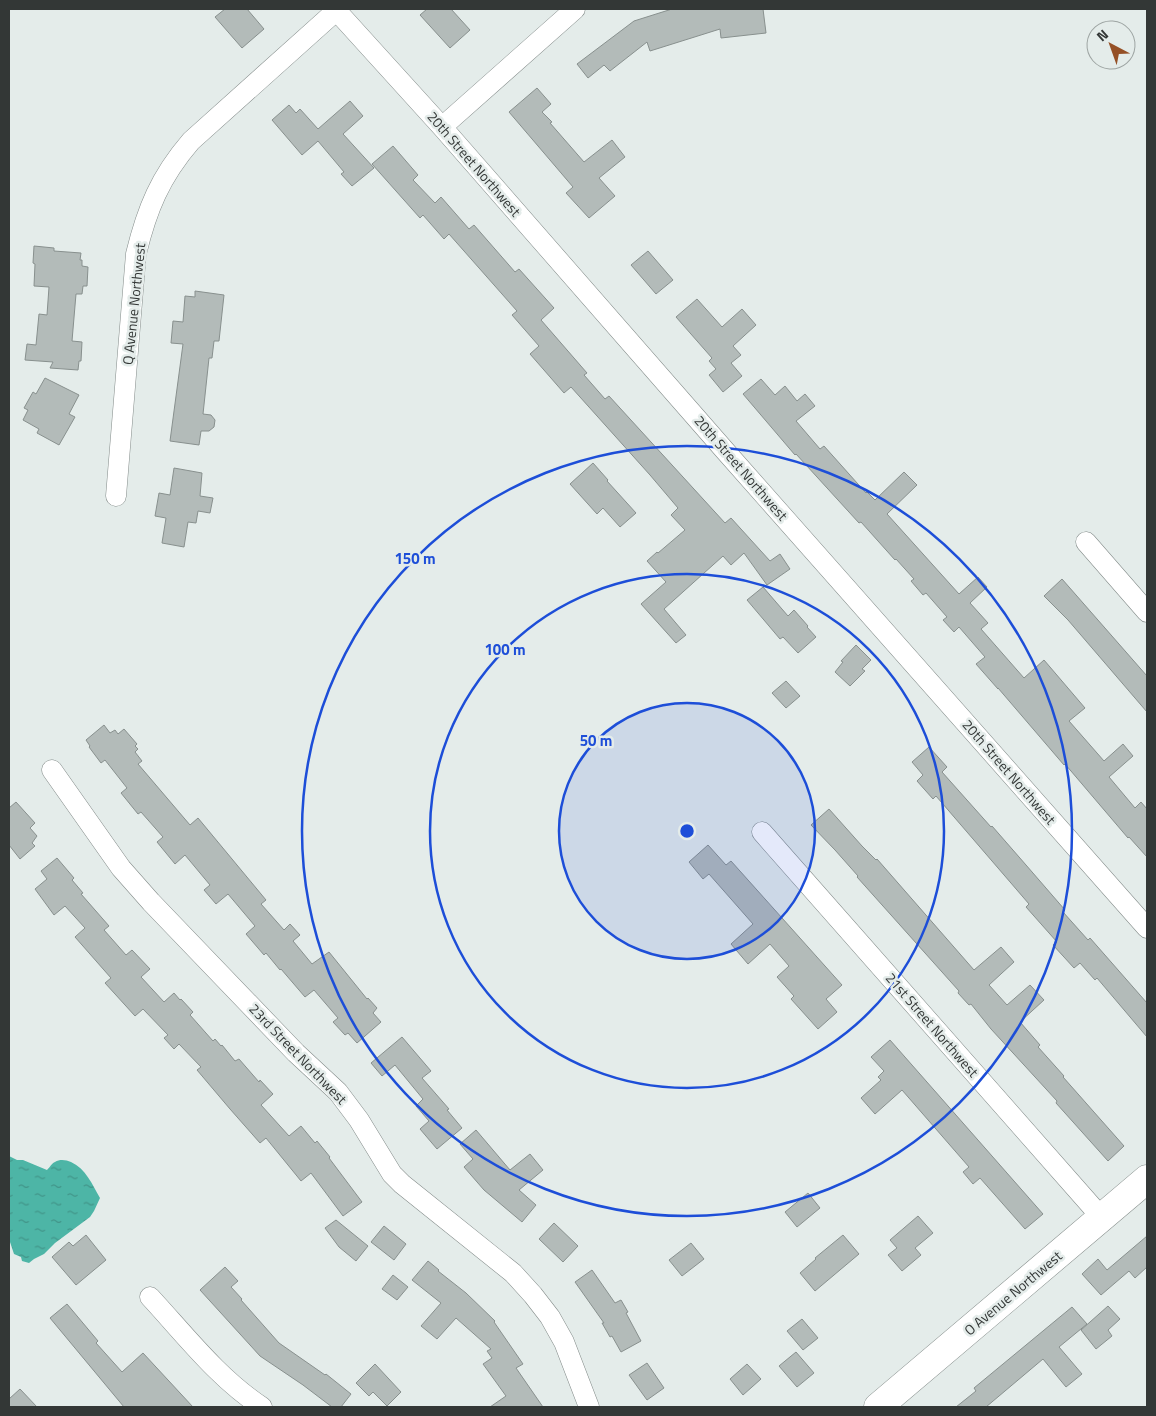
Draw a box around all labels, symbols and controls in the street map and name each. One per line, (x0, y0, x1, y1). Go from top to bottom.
north arrow (1086, 20, 1136, 70)
text: N (1092, 24, 1113, 46)
street label: 20th Street Northwest (423, 106, 526, 221)
street label: Q Avenue Northwest (117, 242, 150, 366)
street label: 20th Street Northwest (690, 410, 793, 525)
text: 150 m (394, 547, 436, 570)
text: 100 m (484, 638, 526, 661)
street label: 20th Street Northwest (958, 714, 1061, 829)
text: 50 m (580, 729, 612, 752)
centre of rings (678, 822, 696, 840)
street label: 21st Street Northwest (881, 968, 984, 1082)
street label: 23rd Street Northwest (245, 998, 352, 1109)
street label: O Avenue Northwest (959, 1245, 1066, 1340)

